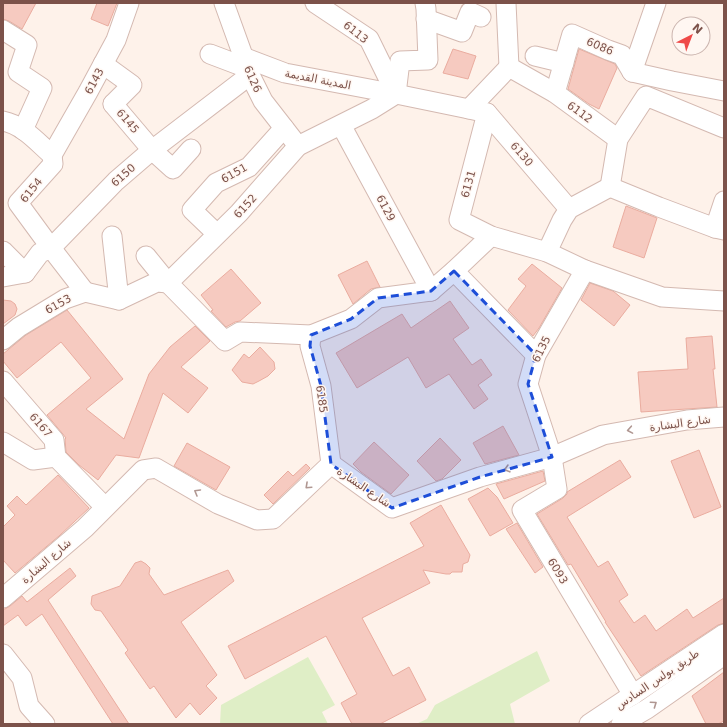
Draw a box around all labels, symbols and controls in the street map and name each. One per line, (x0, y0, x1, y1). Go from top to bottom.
north arrow (671, 16, 711, 56)
street label: 6113 (341, 19, 371, 46)
text: N (690, 21, 705, 37)
street label: 6086 (584, 35, 615, 58)
street label: 6126 (241, 64, 264, 95)
street label: 6143 (82, 66, 107, 97)
street label: المدينة القديمة (284, 67, 352, 92)
street label: 6112 (565, 99, 595, 126)
street label: 6145 (114, 106, 142, 136)
street label: 6130 (508, 139, 536, 169)
street label: 6150 (109, 161, 138, 190)
street label: 6151 (219, 161, 250, 186)
street label: 6131 (459, 169, 478, 199)
street label: 6154 (18, 175, 45, 205)
street label: 6152 (231, 192, 260, 221)
street label: 6129 (373, 193, 398, 224)
street label: 6153 (43, 292, 74, 317)
street label: 6135 (529, 334, 553, 365)
street label: 6185 (313, 384, 330, 414)
street label: 6167 (27, 410, 55, 440)
street label: شارع البشارة (649, 413, 712, 434)
one-way arrow (627, 425, 633, 434)
one-way arrow (503, 464, 510, 473)
street label: شارع البشارة (334, 465, 393, 510)
one-way arrow (305, 481, 313, 489)
one-way arrow (194, 489, 201, 496)
street label: شارع البشارة (19, 536, 74, 587)
street label: 6093 (545, 556, 570, 587)
street label: طريق بولس السادس (613, 646, 702, 713)
one-way arrow (650, 702, 657, 709)

